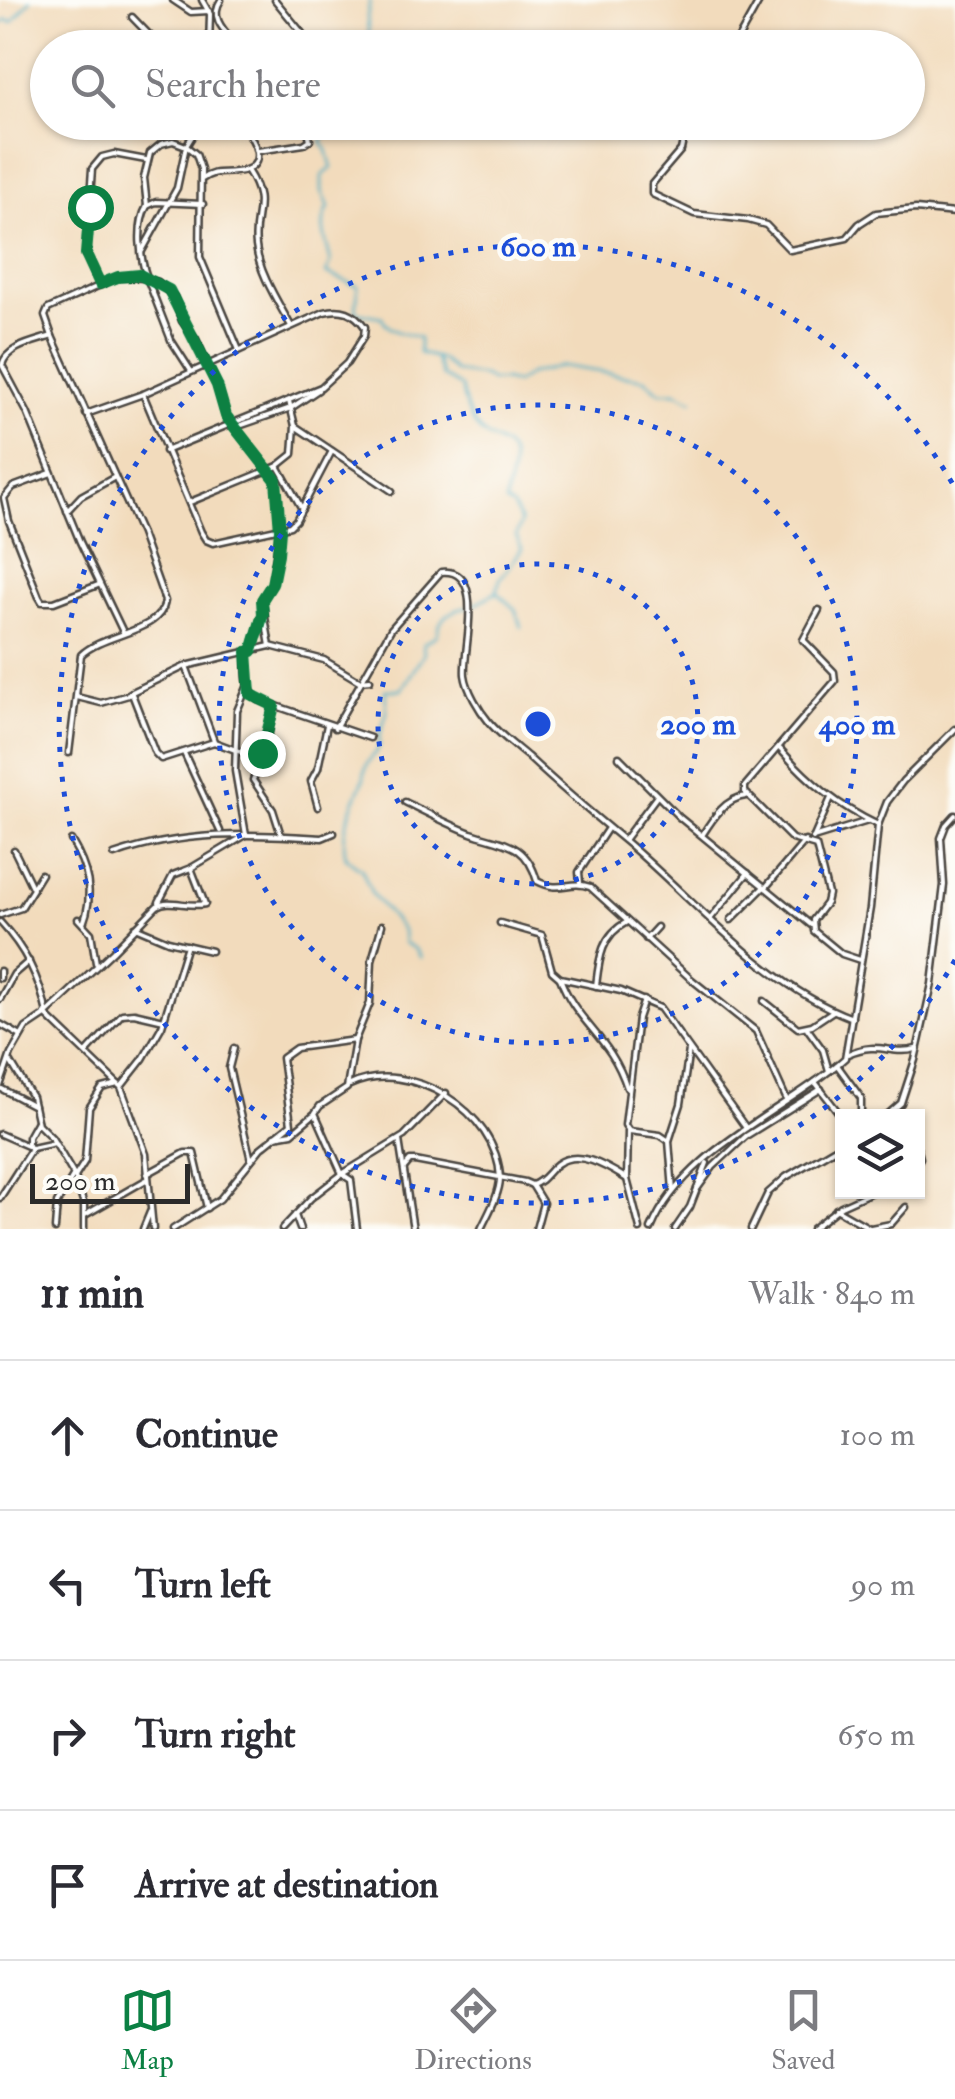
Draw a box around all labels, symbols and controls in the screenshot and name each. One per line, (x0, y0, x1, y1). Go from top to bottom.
search box (30, 30, 925, 140)
icon: search (65, 58, 120, 113)
text: Search here (145, 61, 321, 109)
route start (68, 185, 114, 231)
text: 600 m (500, 228, 576, 265)
centre of rings (520, 706, 556, 742)
text: 200 m (660, 706, 736, 743)
text: 400 m (818, 706, 896, 743)
route end (240, 731, 286, 777)
map controls (835, 1109, 925, 1199)
button: layers (835, 1109, 925, 1199)
scale bar (30, 1159, 190, 1204)
text: 200 m (45, 1164, 116, 1199)
text: 11 min (40, 1268, 144, 1320)
text: Walk · 840 m (749, 1274, 915, 1314)
icon: ahead (40, 1408, 95, 1463)
text: Continue (135, 1411, 278, 1459)
text: 100 m (839, 1415, 915, 1455)
icon: left (40, 1558, 95, 1613)
text: Turn left (135, 1561, 271, 1609)
text: 90 m (851, 1565, 915, 1605)
icon: right (40, 1708, 95, 1763)
text: Turn right (135, 1711, 296, 1759)
text: 650 m (837, 1715, 915, 1755)
icon: arrive (40, 1858, 95, 1913)
text: Arrive at destination (135, 1861, 439, 1909)
tab: Map (120, 1983, 175, 2078)
tab: Directions (414, 1983, 532, 2078)
tab: Saved (771, 1983, 835, 2078)

